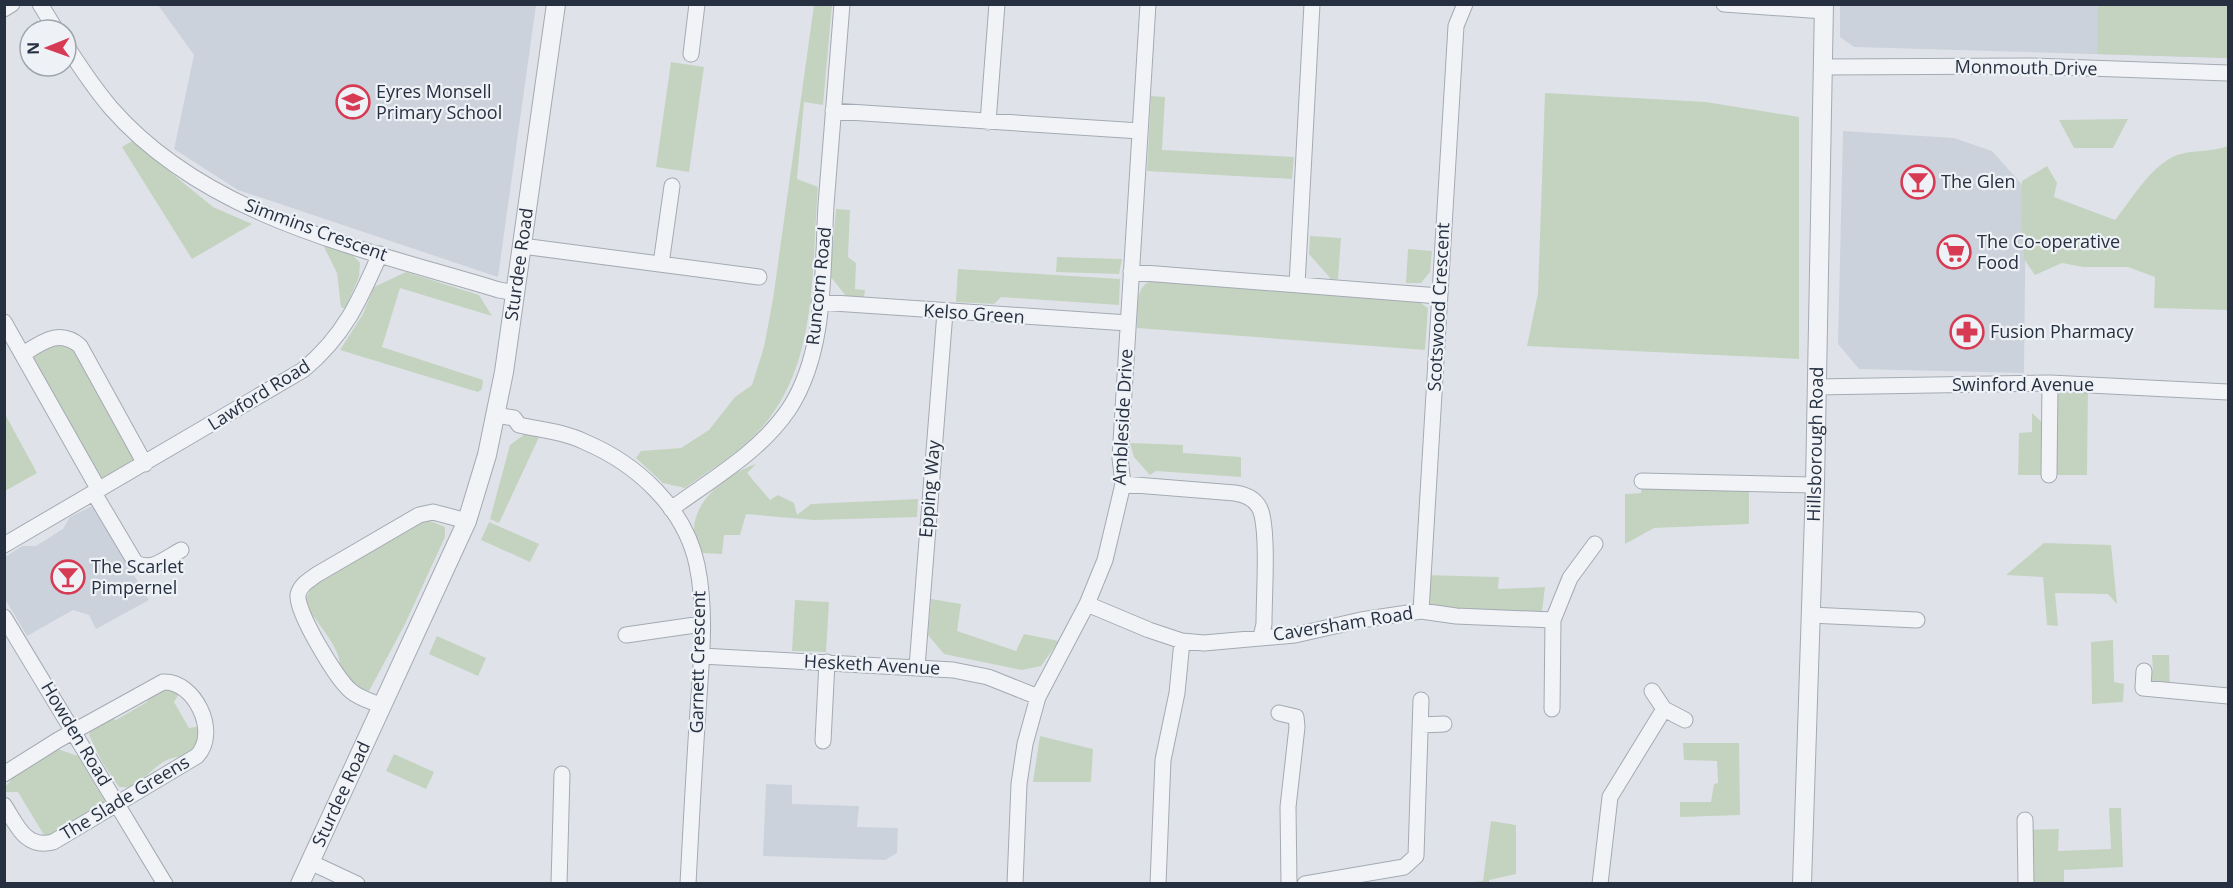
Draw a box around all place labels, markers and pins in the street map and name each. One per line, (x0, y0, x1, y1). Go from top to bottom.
place label: Eyres Monsell Primary School (376, 79, 502, 124)
school or university icon: Eyres Monsell Primary School (335, 84, 371, 120)
bar icon: The Glen (1900, 164, 1936, 200)
place label: The Glen (1941, 169, 2016, 193)
place label: The Co-operative Food (1977, 229, 2120, 274)
supermarket icon: The Co-operative Food (1936, 234, 1972, 270)
pharmacy icon: Fusion Pharmacy (1949, 314, 1985, 350)
place label: Fusion Pharmacy (1990, 319, 2135, 343)
place label: The Scarlet Pimpernel (91, 554, 184, 599)
bar icon: The Scarlet Pimpernel (50, 559, 86, 595)

